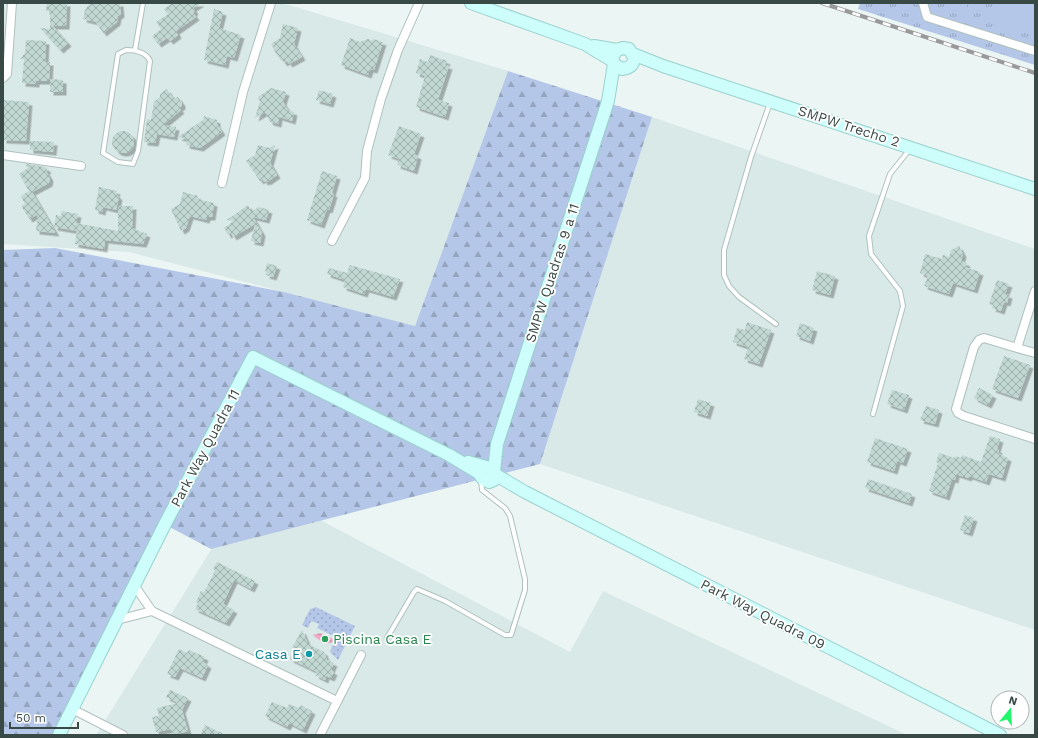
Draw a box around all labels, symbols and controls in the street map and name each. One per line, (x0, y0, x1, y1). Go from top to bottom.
street label: SMPW Trecho 2 (796, 102, 902, 150)
street label: SMPW Quadras 9 a 11 (522, 201, 582, 345)
street label: Park Way Quadra 11 (167, 387, 243, 509)
street label: Park Way Quadra 09 (698, 576, 828, 652)
place label: Piscina Casa E (333, 631, 432, 647)
marker: Piscina Casa E (320, 634, 330, 644)
place label: Casa E (255, 646, 301, 662)
marker: Casa E (304, 649, 314, 659)
north arrow (990, 690, 1030, 730)
text: N (1007, 694, 1019, 708)
scale bar (10, 704, 78, 730)
text: 50 m (16, 711, 46, 725)

